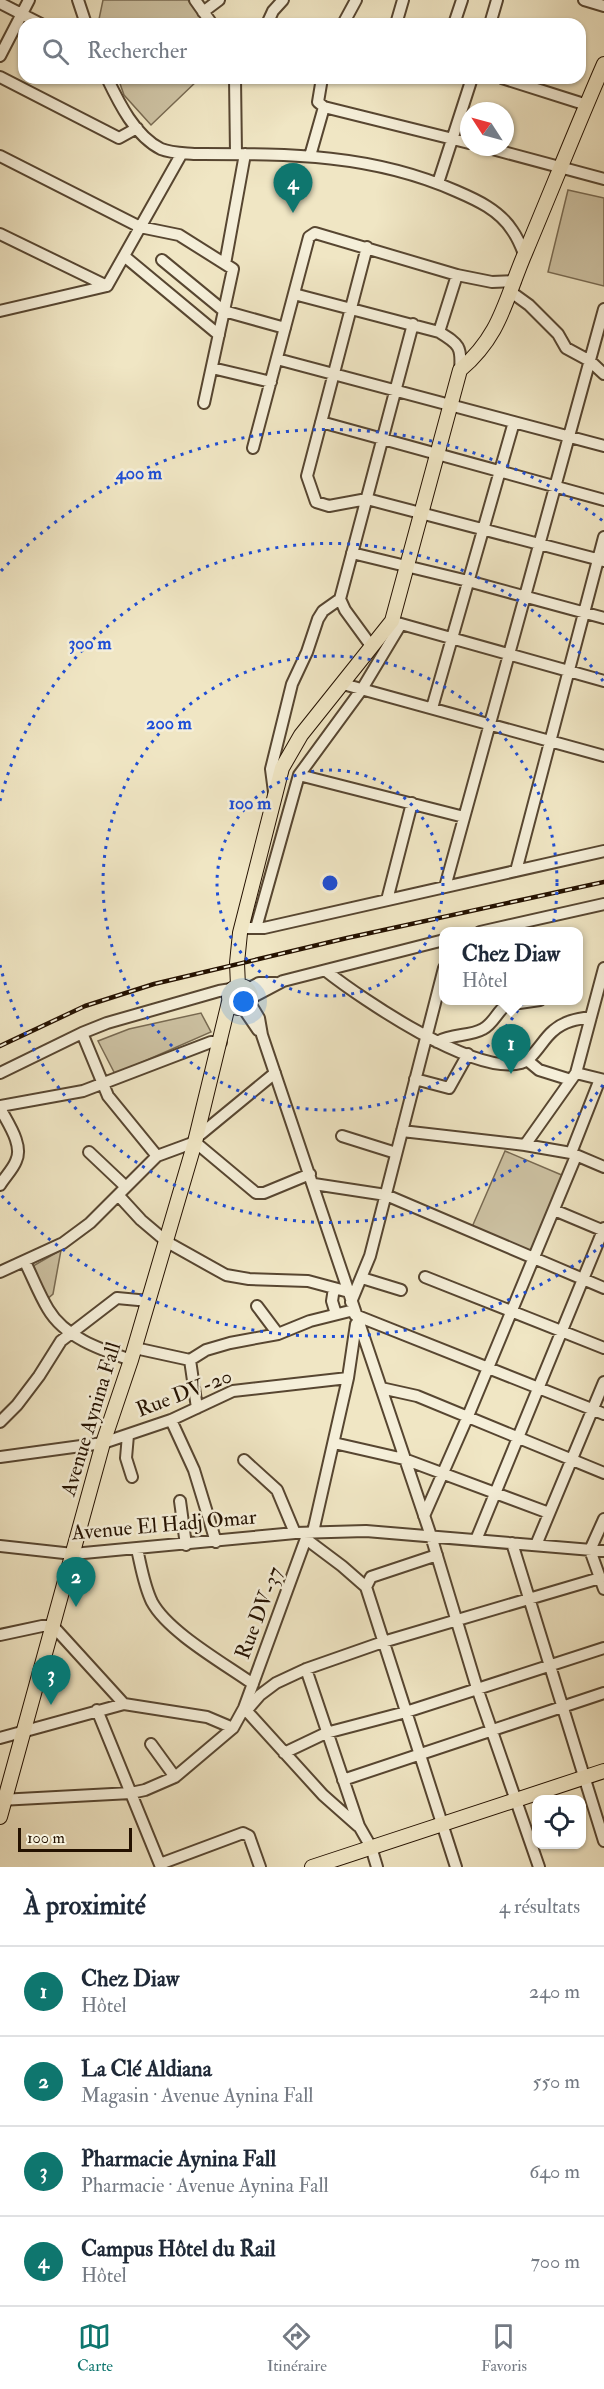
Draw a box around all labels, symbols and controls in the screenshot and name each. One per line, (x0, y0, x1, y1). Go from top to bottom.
search box (18, 18, 586, 84)
icon: search (39, 35, 72, 68)
text: Rechercher (87, 37, 187, 65)
north arrow (460, 102, 514, 156)
pin: 4 (274, 164, 312, 213)
text: 400 m (115, 462, 163, 485)
text: 300 m (68, 632, 113, 655)
text: 200 m (146, 712, 193, 735)
text: 100 m (229, 792, 272, 815)
centre of rings (320, 873, 340, 893)
popup (439, 927, 583, 1005)
text: Chez Diaw (462, 940, 560, 968)
text: Hôtel (462, 968, 508, 993)
your location (229, 987, 258, 1016)
pin: 1 (492, 1024, 530, 1074)
street label: Avenue Aynina Fall (54, 1338, 127, 1500)
street label: Rue DV-20 (132, 1362, 236, 1424)
street label: Avenue El Hadj Omar (69, 1503, 258, 1547)
pin: 2 (56, 1558, 96, 1607)
street label: Rue DV-37 (229, 1563, 289, 1663)
pin: 3 (32, 1656, 70, 1705)
map controls (532, 1795, 586, 1849)
button: locate (532, 1795, 586, 1849)
scale bar (18, 1825, 132, 1852)
text: 100 m (27, 1828, 65, 1848)
text: À proximité (24, 1890, 146, 1922)
text: 4 résultats (499, 1894, 580, 1919)
text: Chez Diaw (81, 1965, 179, 1993)
text: 1 (40, 1979, 47, 2004)
text: 240 m (529, 1979, 580, 2004)
text: Hôtel (81, 1993, 127, 2018)
text: La Clé Aldiana (81, 2055, 212, 2083)
text: 2 (38, 2069, 49, 2094)
text: 550 m (533, 2069, 580, 2094)
text: Magasin · Avenue Aynina Fall (81, 2083, 313, 2108)
text: Pharmacie Aynina Fall (81, 2145, 276, 2173)
text: 3 (40, 2159, 47, 2184)
text: 640 m (529, 2159, 580, 2184)
text: Pharmacie · Avenue Aynina Fall (81, 2173, 329, 2198)
text: Campus Hôtel du Rail (81, 2235, 276, 2263)
text: 4 (38, 2249, 49, 2274)
text: 700 m (531, 2249, 580, 2274)
text: Hôtel (81, 2263, 127, 2288)
tab: Carte (77, 2320, 113, 2376)
tab: Itinéraire (267, 2320, 327, 2376)
tab: Favoris (481, 2320, 527, 2376)

